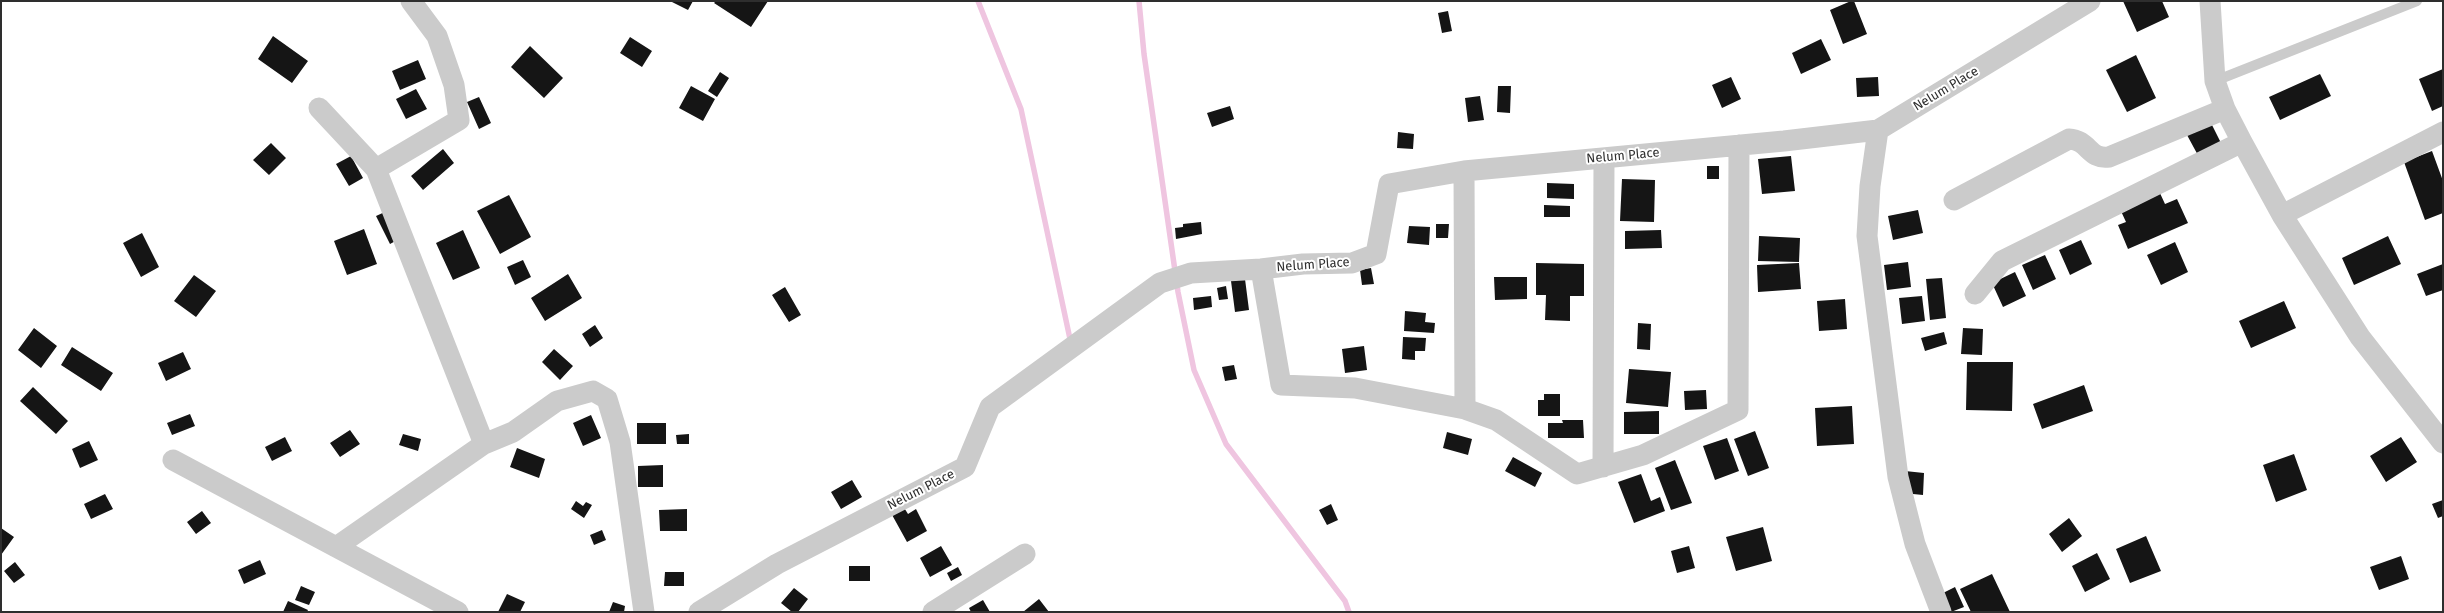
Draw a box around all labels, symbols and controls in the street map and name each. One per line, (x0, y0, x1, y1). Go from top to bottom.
street label: Nelum Place (1911, 63, 1981, 115)
street label: Nelum Place (1586, 145, 1660, 167)
street label: Nelum Place (1276, 255, 1350, 275)
street label: Nelum Place (885, 466, 957, 514)

